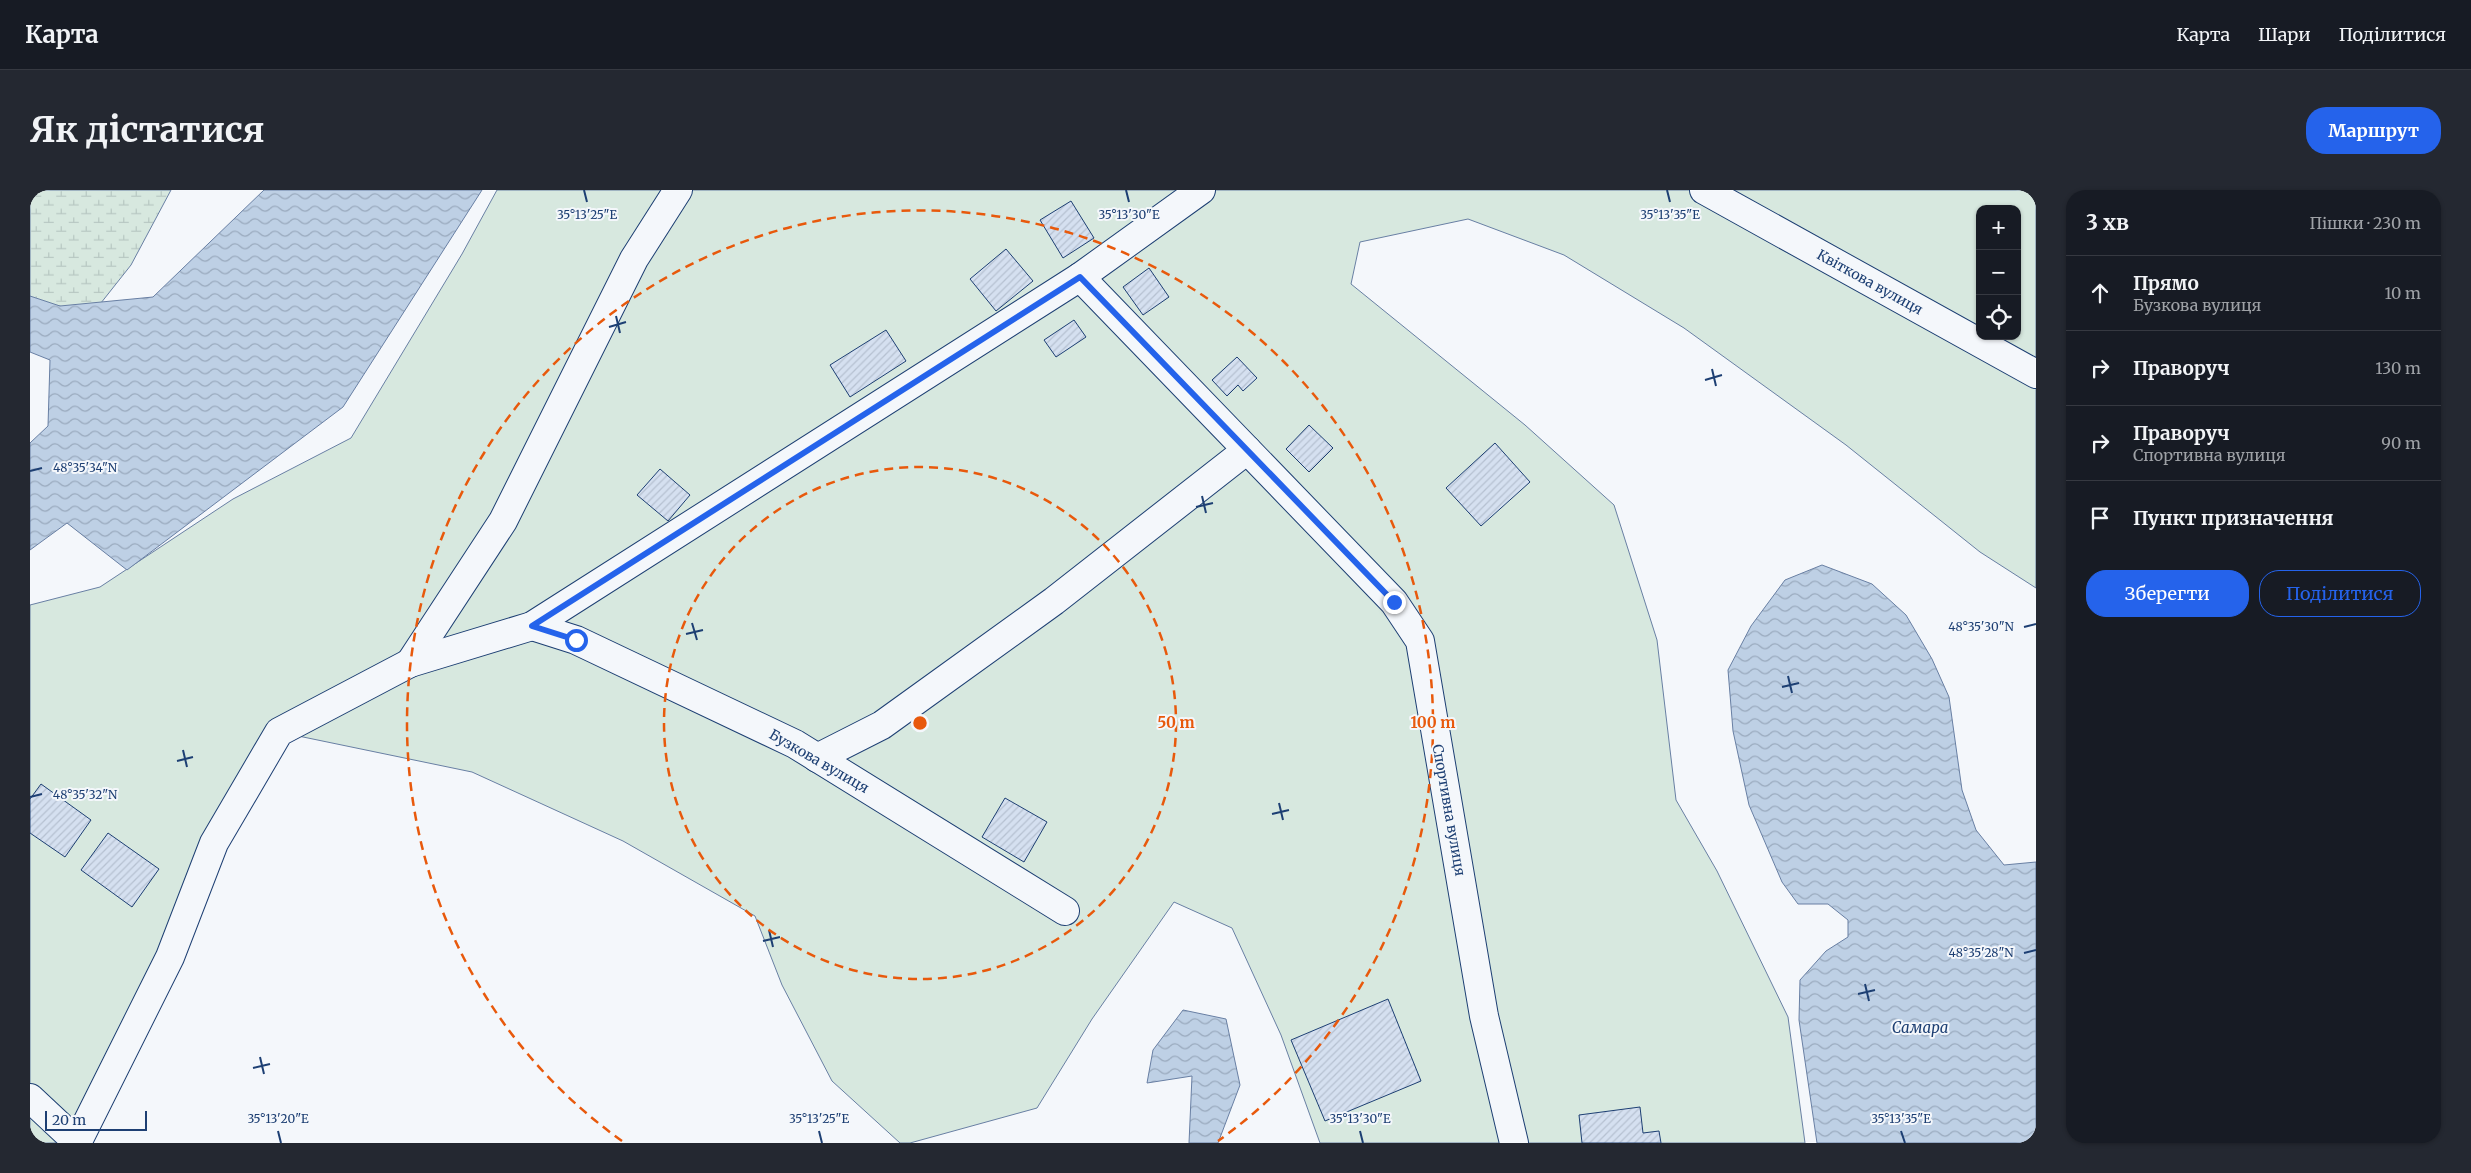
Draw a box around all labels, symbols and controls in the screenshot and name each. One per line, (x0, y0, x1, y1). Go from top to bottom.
text: Карта (25, 19, 99, 50)
text: Карта (2177, 23, 2230, 46)
text: Шари (2258, 23, 2311, 46)
text: Поділитися (2339, 23, 2446, 46)
button: Маршрут (2306, 107, 2441, 154)
text: Як дістатися (30, 108, 265, 152)
map controls (1976, 205, 2021, 340)
button: + (1976, 205, 2021, 250)
text: 35°13'25"E (557, 207, 617, 222)
text: 35°13'30"E (1098, 207, 1160, 222)
text: 35°13'35"E (1640, 207, 1700, 222)
text: 3 хв (2086, 209, 2129, 236)
text: Пішки · 230 m (2309, 213, 2421, 233)
street label: Квіткова вулиця (1814, 245, 1926, 319)
button: − (1976, 250, 2021, 295)
text: Прямо (2133, 271, 2199, 295)
icon: ahead (2086, 279, 2114, 307)
text: 10 m (2384, 283, 2421, 303)
button: locate (1976, 295, 2021, 340)
text: Бузкова вулиця (2133, 295, 2261, 315)
icon: right (2086, 354, 2114, 382)
text: Праворуч (2133, 356, 2230, 380)
text: 130 m (2375, 358, 2421, 378)
text: Праворуч (2133, 421, 2230, 445)
icon: right (2086, 429, 2114, 457)
text: 90 m (2381, 433, 2421, 453)
text: Спортивна вулиця (2133, 445, 2286, 465)
text: 48°35'34"N (53, 460, 118, 475)
icon: arrive (2086, 504, 2114, 532)
text: Пункт призначення (2133, 506, 2333, 530)
button: Зберегти (2086, 570, 2249, 617)
button: Поділитися (2259, 570, 2421, 617)
route end (1383, 591, 1406, 614)
text: 48°35'30"N (1948, 619, 2014, 634)
route start (565, 629, 588, 652)
text: 50 m (1157, 713, 1195, 732)
text: 100 m (1411, 713, 1455, 732)
centre of rings (911, 714, 929, 732)
street label: Бузкова вулиця (766, 725, 872, 797)
street label: Спортивна вулиця (1429, 743, 1469, 877)
text: 48°35'32"N (53, 787, 118, 802)
text: 48°35'28"N (1948, 945, 2014, 960)
water label: Самара (1892, 1018, 1948, 1037)
scale bar (45, 1108, 148, 1131)
text: 20 m (52, 1111, 86, 1129)
text: 35°13'20"E (247, 1111, 309, 1126)
text: 35°13'25"E (789, 1111, 849, 1126)
text: 35°13'30"E (1329, 1111, 1391, 1126)
text: 35°13'35"E (1871, 1111, 1931, 1126)

